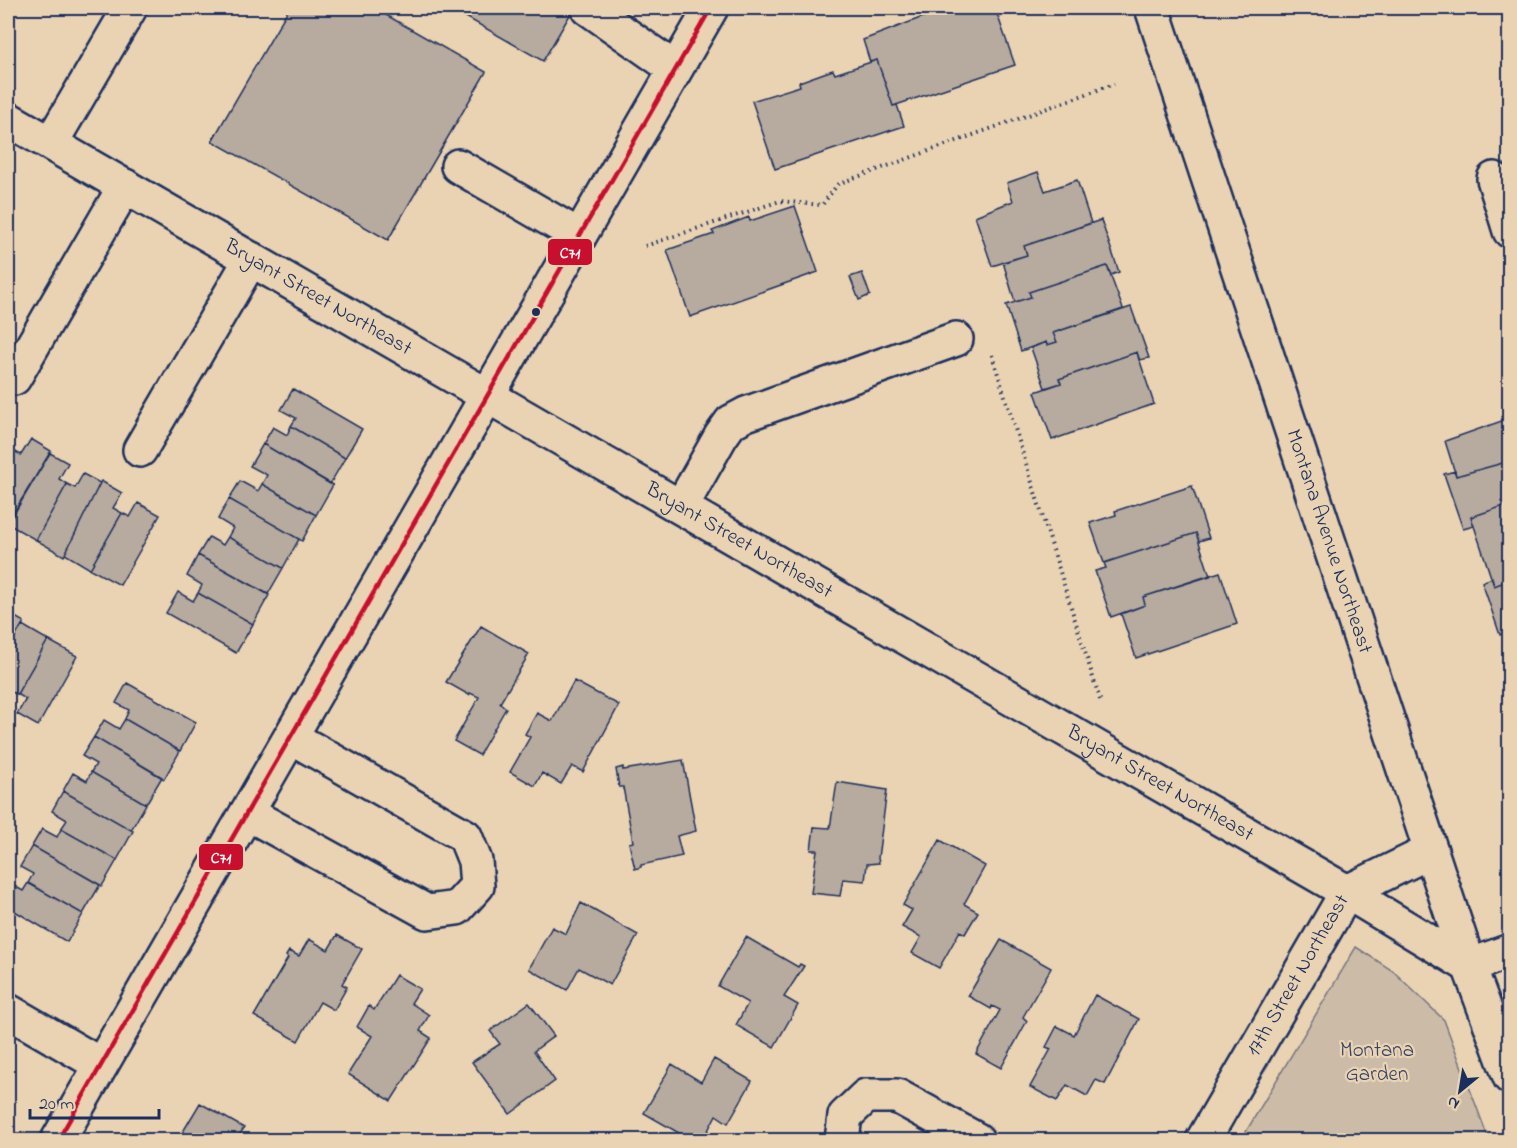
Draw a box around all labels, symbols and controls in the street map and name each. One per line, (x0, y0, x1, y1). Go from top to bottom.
street label: Bryant Street Northeast (218, 232, 417, 364)
line badge: C71 (547, 238, 593, 266)
text: C71 (560, 242, 581, 266)
unlabelled marker (530, 306, 542, 318)
street label: Montana Avenue Northeast (1277, 425, 1380, 658)
street label: Bryant Street Northeast (639, 475, 838, 607)
street label: Bryant Street Northeast (1060, 718, 1259, 850)
line badge: C71 (198, 843, 244, 871)
text: C71 (211, 847, 232, 871)
street label: 17th Street Northeast (1239, 889, 1357, 1062)
park label: Montana Garden (1340, 1036, 1414, 1090)
north arrow (1430, 1061, 1490, 1121)
scale bar (30, 1082, 159, 1120)
text: N (1443, 1089, 1464, 1115)
text: 20 m (39, 1092, 74, 1118)

